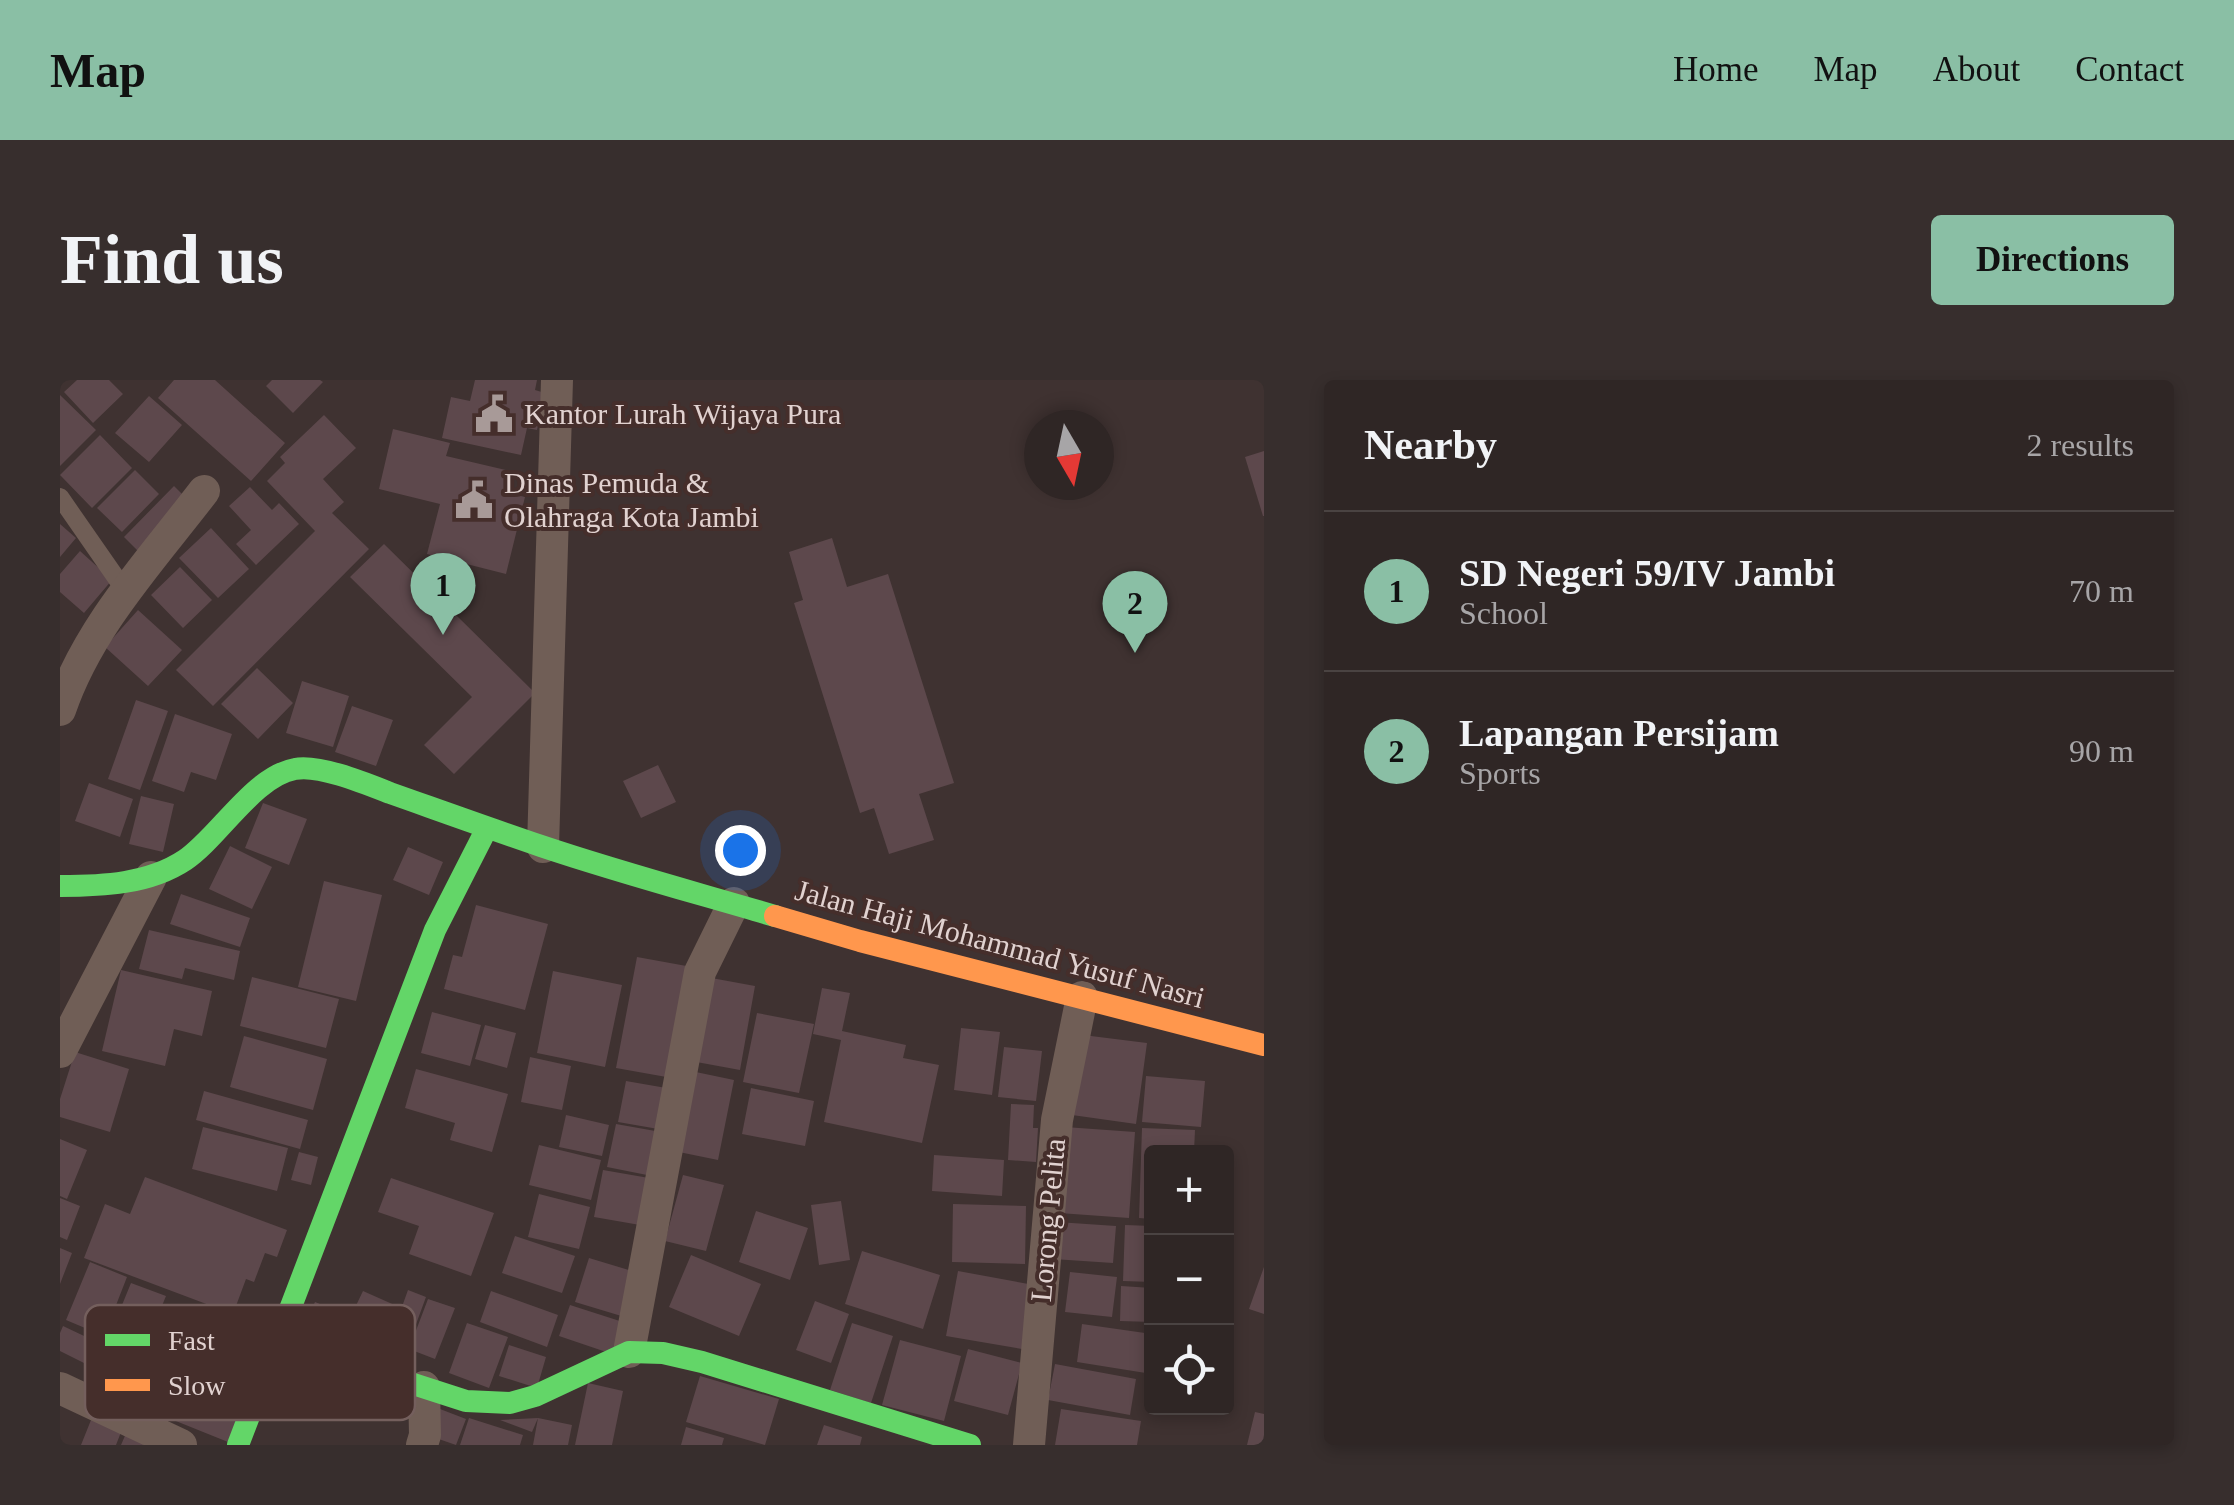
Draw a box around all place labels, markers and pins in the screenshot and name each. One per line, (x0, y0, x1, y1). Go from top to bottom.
public building icon: Kantor Lurah Wijaya Pura (473, 393, 515, 435)
place label: Kantor Lurah Wijaya Pura (524, 397, 841, 430)
place label: Dinas Pemuda & Olahraga Kota Jambi (504, 466, 759, 533)
public building icon: Dinas Pemuda & Olahraga Kota Jambi (453, 479, 495, 521)
pin: 1 (410, 552, 476, 635)
pin: 2 (1102, 570, 1168, 653)

